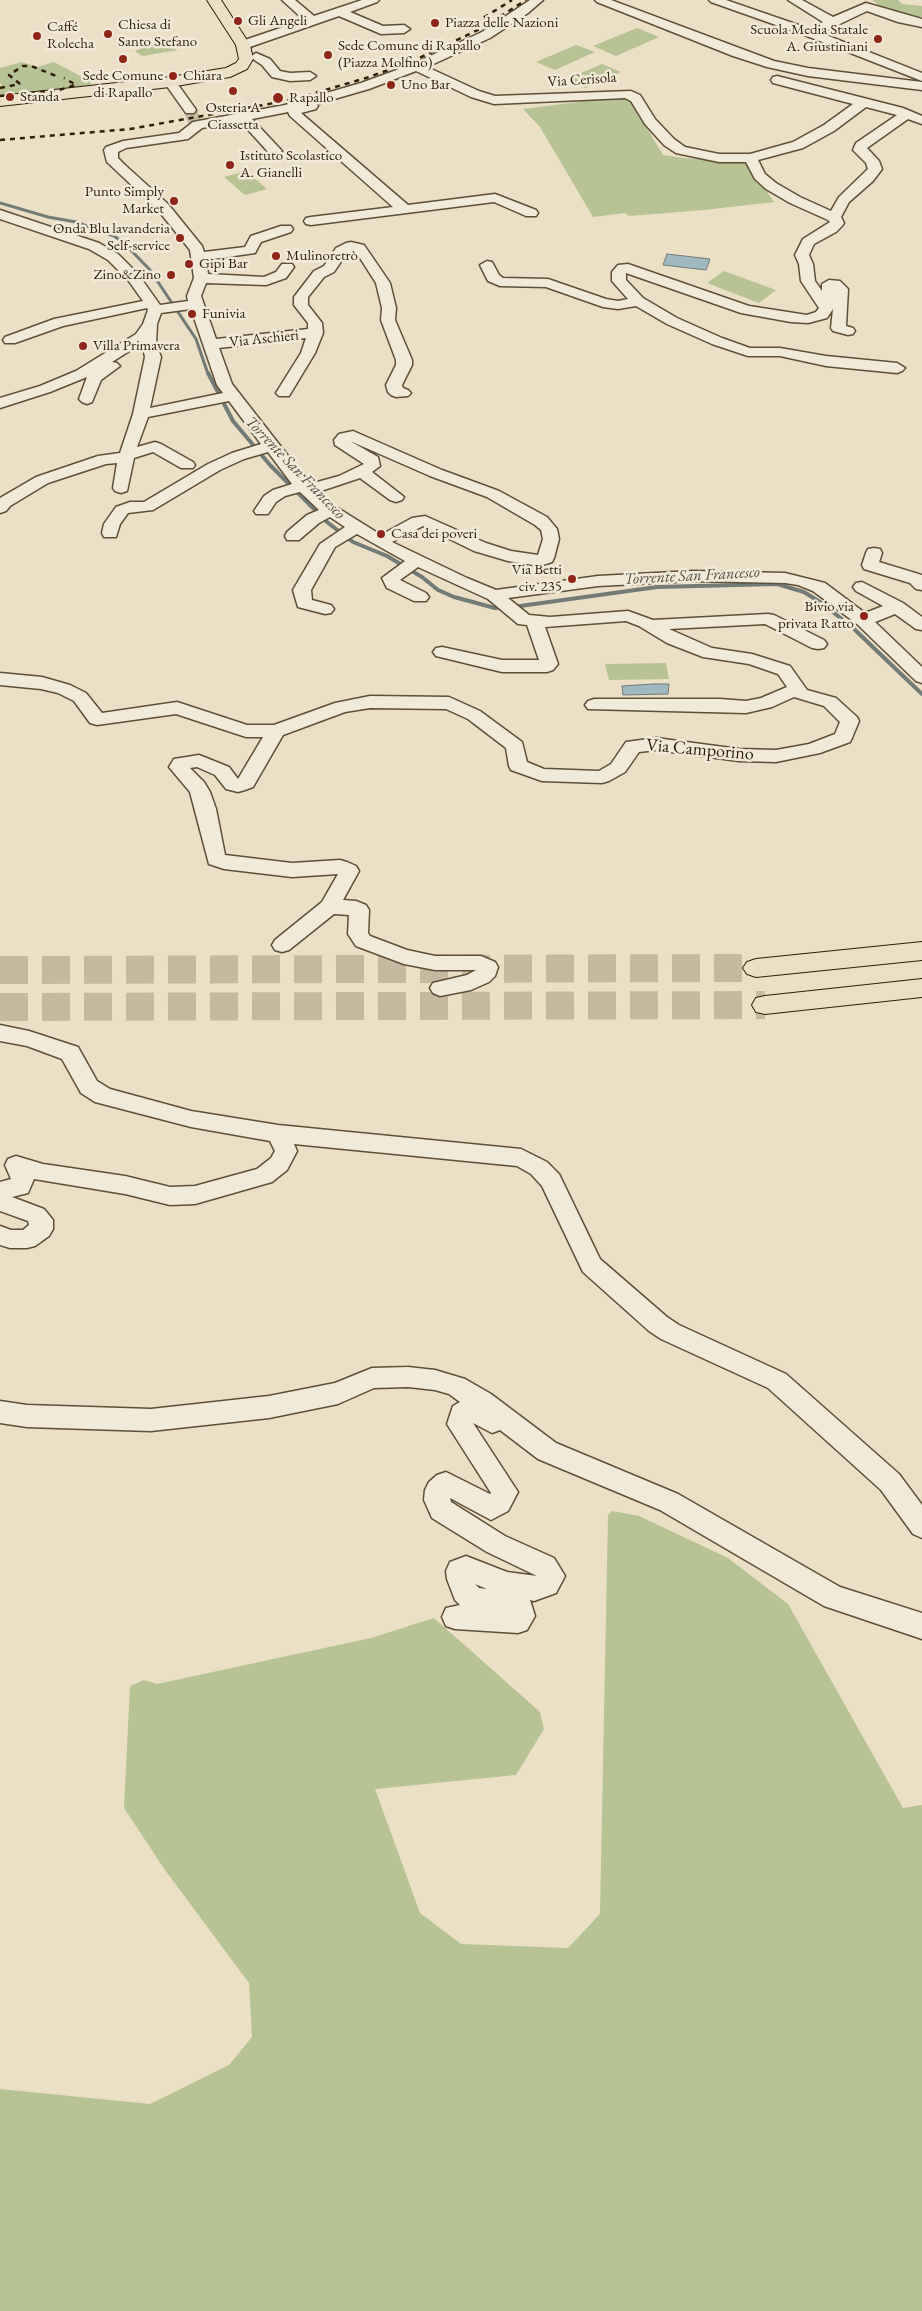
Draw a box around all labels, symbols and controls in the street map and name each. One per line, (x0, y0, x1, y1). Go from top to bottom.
place label: Gli Angeli (248, 12, 307, 30)
place label: Piazza delle Nazioni (445, 14, 558, 32)
marker: Gli Angeli (232, 15, 244, 27)
place label: Chiesa di Santo Stefano (118, 16, 197, 51)
marker: Piazza delle Nazioni (429, 17, 441, 29)
place label: Caffé Rolecha (47, 18, 94, 53)
place label: Scuola Media Statale A. Giustiniani (750, 21, 868, 56)
marker: Chiesa di Santo Stefano (102, 28, 114, 40)
marker: Caffé Rolecha (31, 30, 43, 42)
marker: Scuola Media Statale A. Giustiniani (872, 33, 884, 45)
place label: Sede Comune di Rapallo (Piazza Molfino) (338, 37, 481, 72)
marker: Sede Comune di Rapallo (Piazza Molfino) (322, 49, 334, 61)
marker: Sede Comune di Rapallo (117, 53, 129, 65)
place label: Sede Comune di Rapallo (83, 67, 163, 102)
place label: Chiara (183, 67, 222, 85)
street label: Via Cerisola (547, 69, 617, 91)
marker: Chiara (167, 70, 179, 82)
place label: Uno Bar (401, 76, 450, 94)
marker: Uno Bar (385, 79, 397, 91)
marker: Osteria A Ciassetta (227, 85, 239, 97)
place label: Standa (20, 88, 59, 106)
place label: Rapallo (289, 89, 334, 107)
marker: Standa (4, 91, 16, 103)
marker: Rapallo (271, 91, 285, 105)
place label: Osteria A Ciassetta (206, 99, 260, 134)
place label: Istituto Scolastico A. Gianelli (240, 147, 342, 182)
marker: Istituto Scolastico A. Gianelli (224, 159, 236, 171)
place label: Punto Simply Market (85, 183, 164, 218)
marker: Punto Simply Market (168, 195, 180, 207)
place label: Onda Blu lavanderia Self-service (53, 220, 170, 255)
marker: Onda Blu lavanderia Self-service (174, 232, 186, 244)
place label: Mulinoretrò (286, 247, 358, 265)
marker: Mulinoretrò (270, 250, 282, 262)
place label: Gipi Bar (199, 255, 248, 273)
marker: Gipi Bar (183, 258, 195, 270)
place label: Zino&Zino (94, 266, 161, 284)
marker: Zino&Zino (165, 269, 177, 281)
place label: Funivia (202, 305, 245, 323)
marker: Funivia (186, 308, 198, 320)
street label: Via Aschieri (228, 326, 300, 352)
place label: Villa Primavera (93, 337, 180, 355)
marker: Villa Primavera (77, 340, 89, 352)
water label: Torrente San Francesco (241, 412, 349, 524)
place label: Casa dei poveri (391, 525, 477, 543)
marker: Casa dei poveri (375, 528, 387, 540)
place label: Via Betti civ. 235 (512, 561, 562, 596)
water label: Torrente San Francesco (624, 563, 760, 589)
marker: Via Betti civ. 235 (566, 573, 578, 585)
place label: Bivio via privata Ratto (778, 598, 854, 633)
marker: Bivio via privata Ratto (858, 610, 870, 622)
street label: Via Camporino (645, 735, 755, 765)

